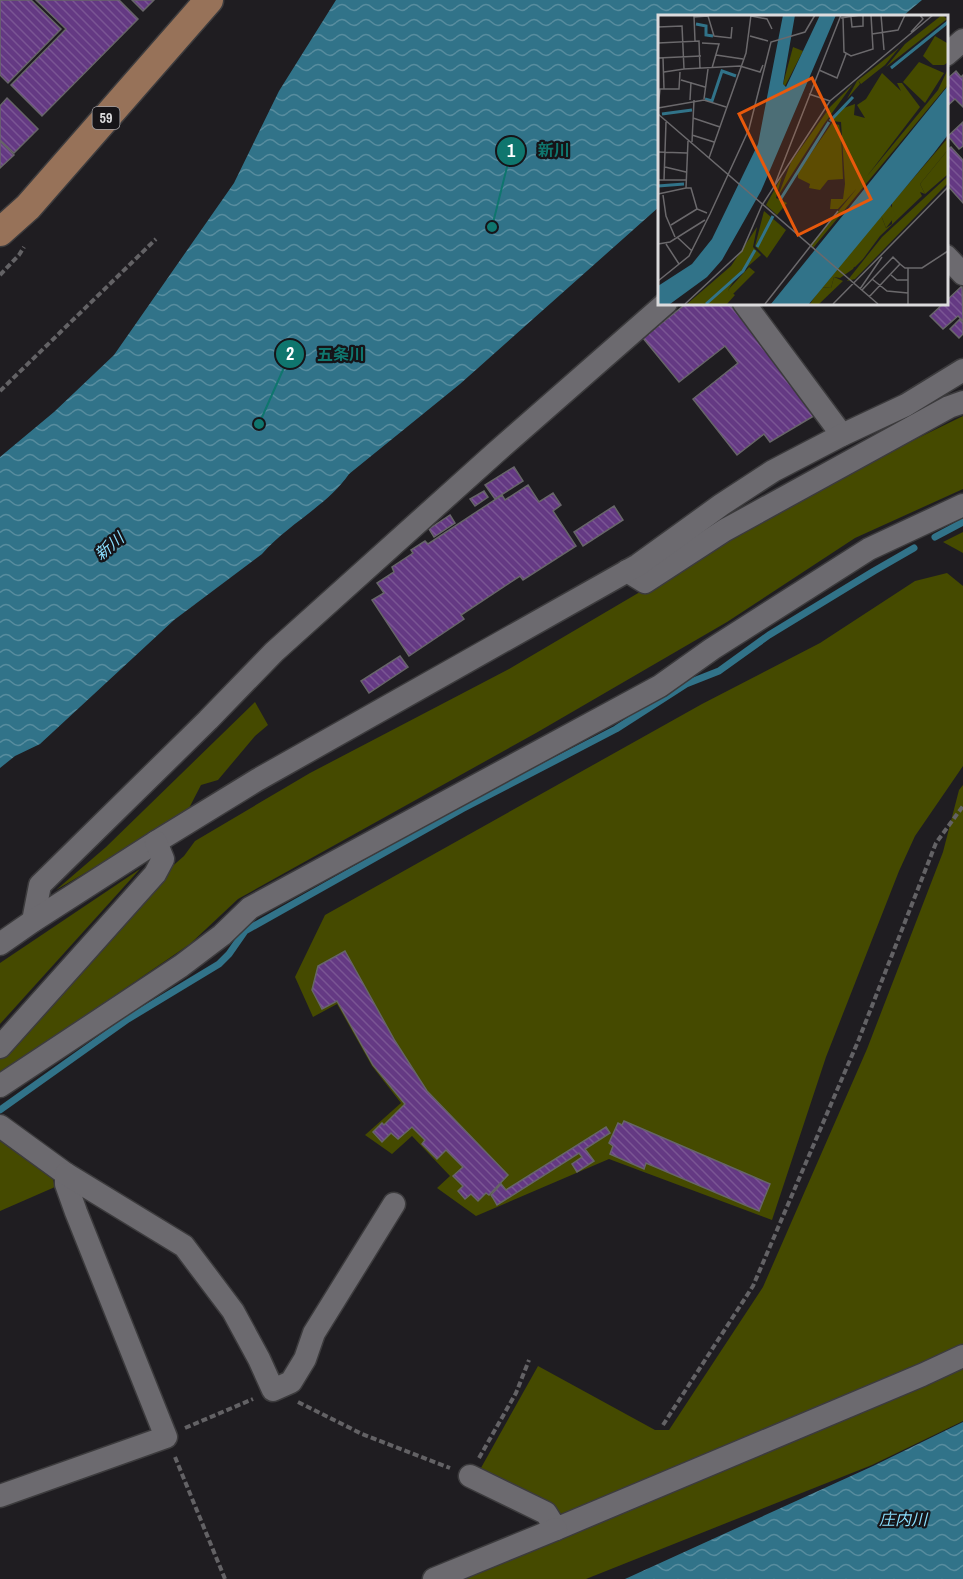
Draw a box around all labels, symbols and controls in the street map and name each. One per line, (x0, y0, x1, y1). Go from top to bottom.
inset map (658, 15, 948, 304)
road number: 59 (92, 107, 120, 129)
callout: 新川 (496, 134, 582, 168)
text: 1 (507, 138, 516, 163)
text: 新川 (538, 139, 570, 161)
callout: 五条川 (275, 337, 377, 371)
text: 2 (286, 341, 294, 366)
text: 五条川 (317, 343, 365, 365)
water label: 新川 (90, 526, 130, 565)
water label: 庄内川 (879, 1508, 929, 1530)

